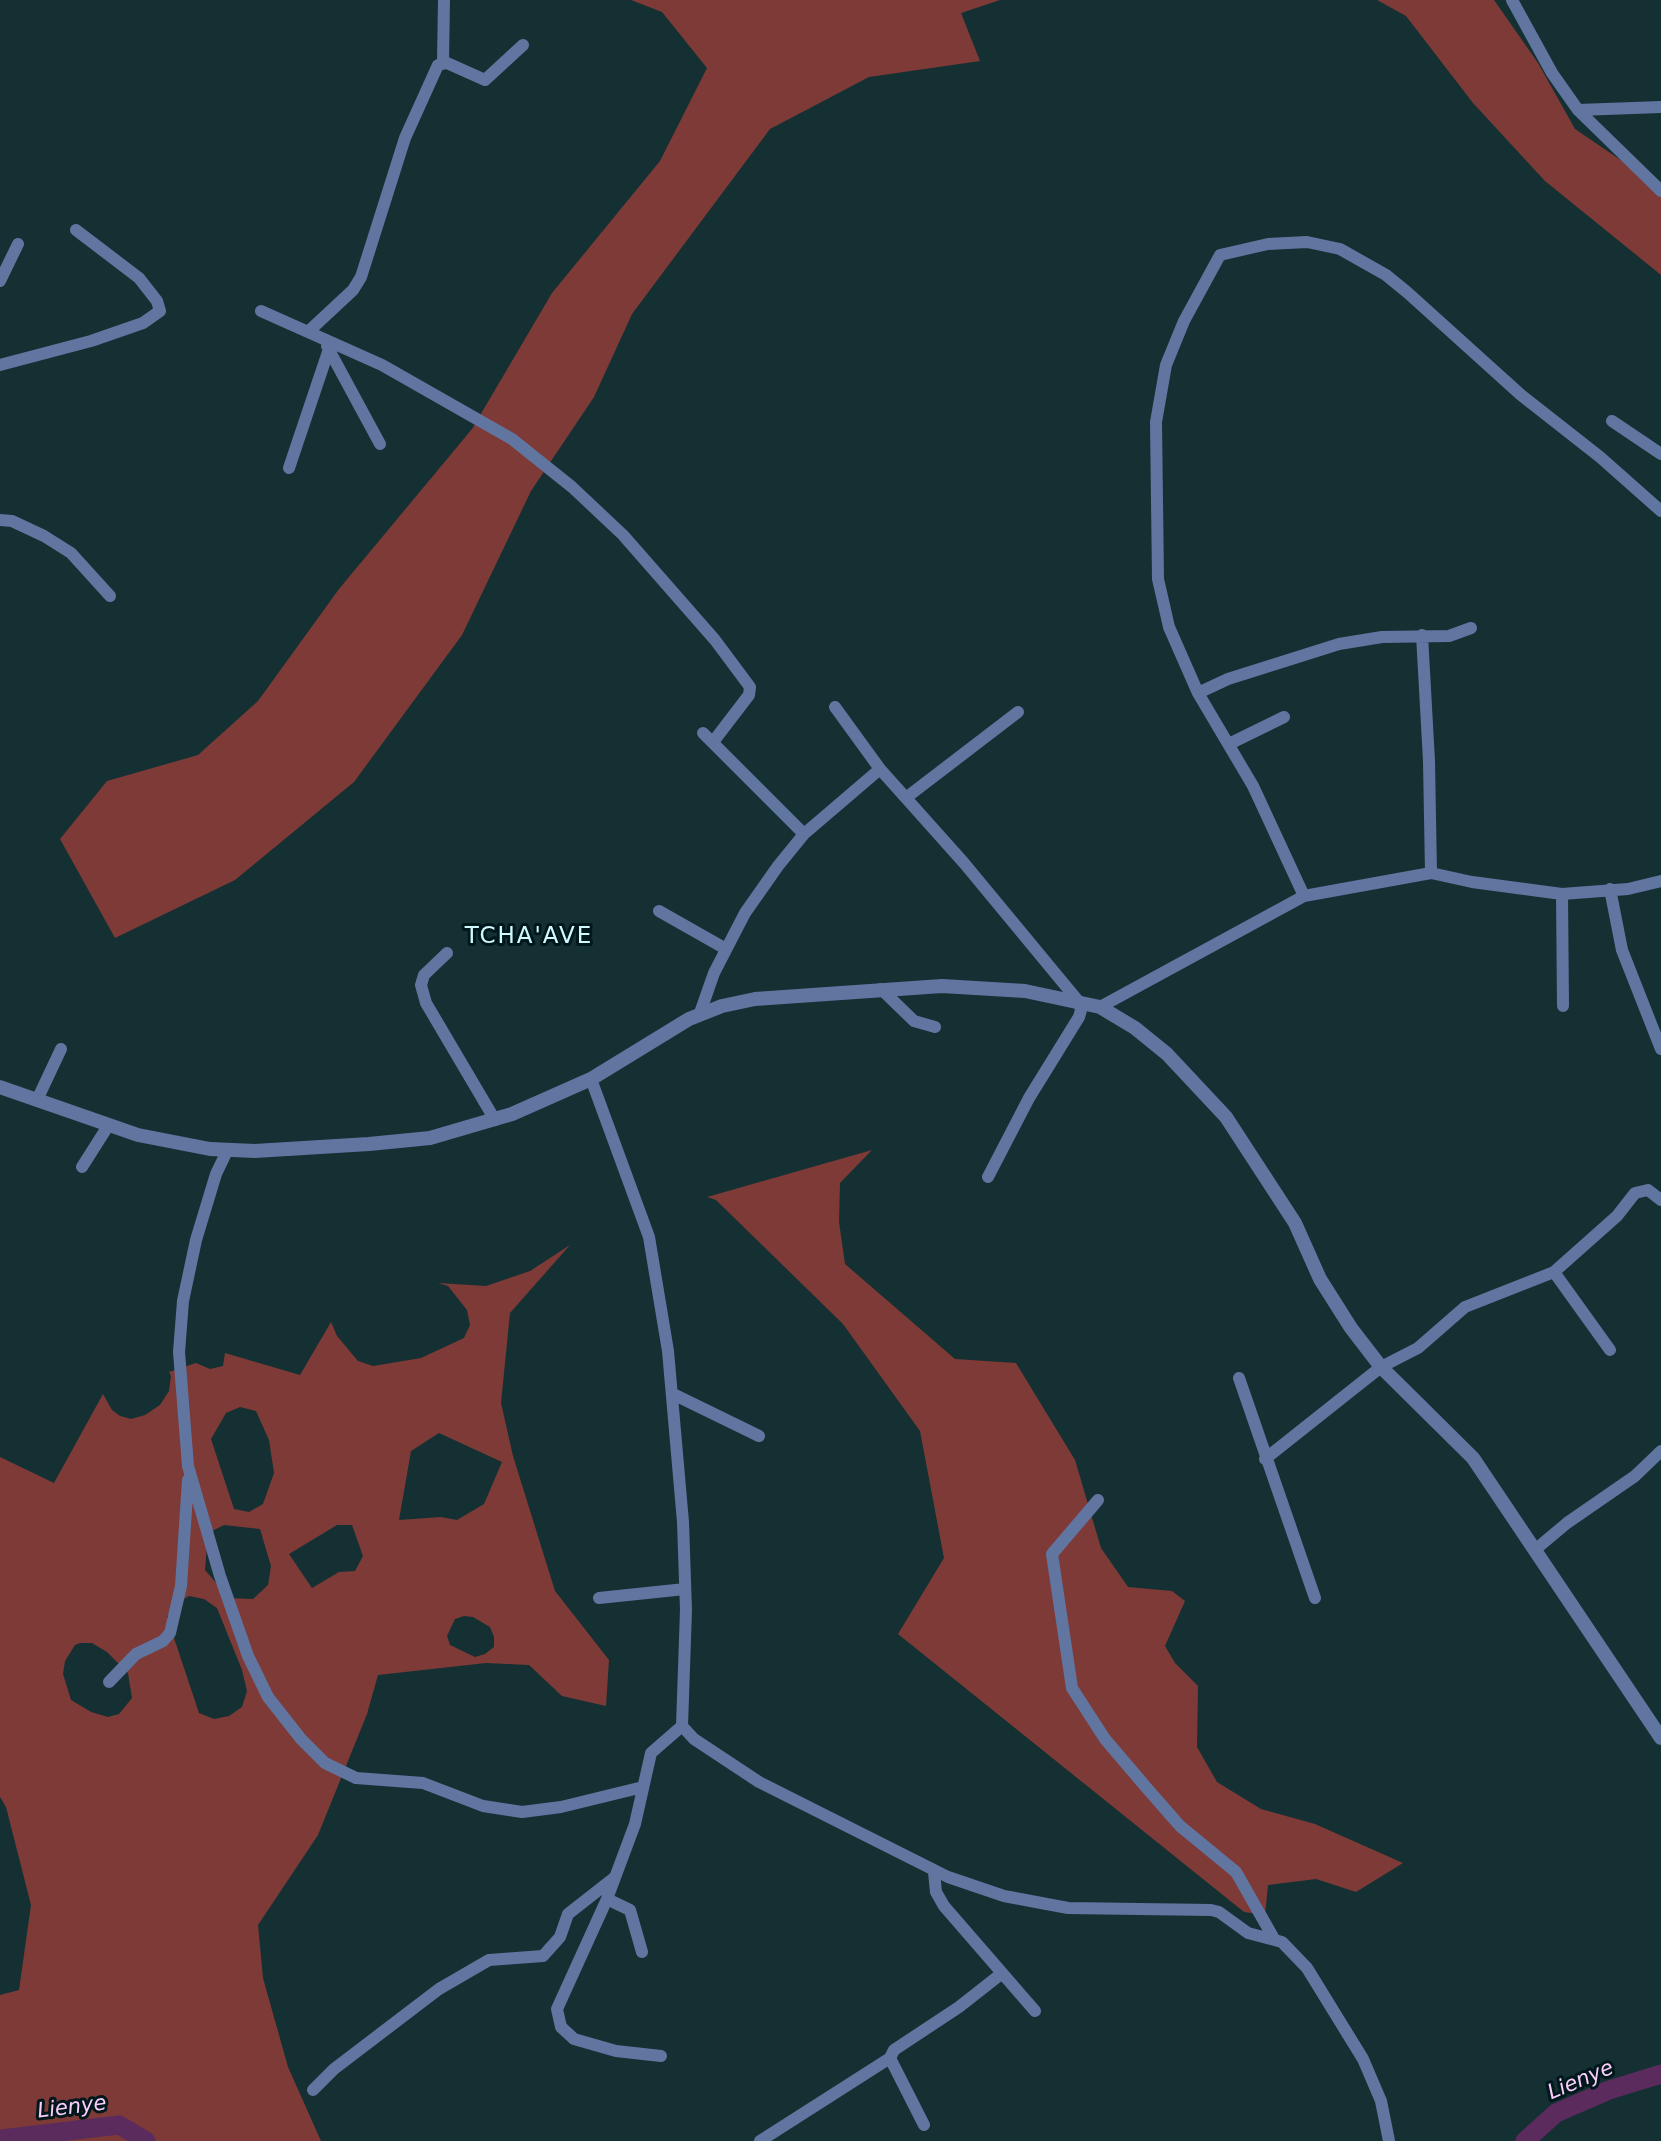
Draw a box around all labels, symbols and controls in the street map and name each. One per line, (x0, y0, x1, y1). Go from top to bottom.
district label: TCHA'AVE (466, 923, 592, 951)
water label: Lienye (1544, 2056, 1618, 2106)
water label: Lienye (36, 2091, 108, 2125)

